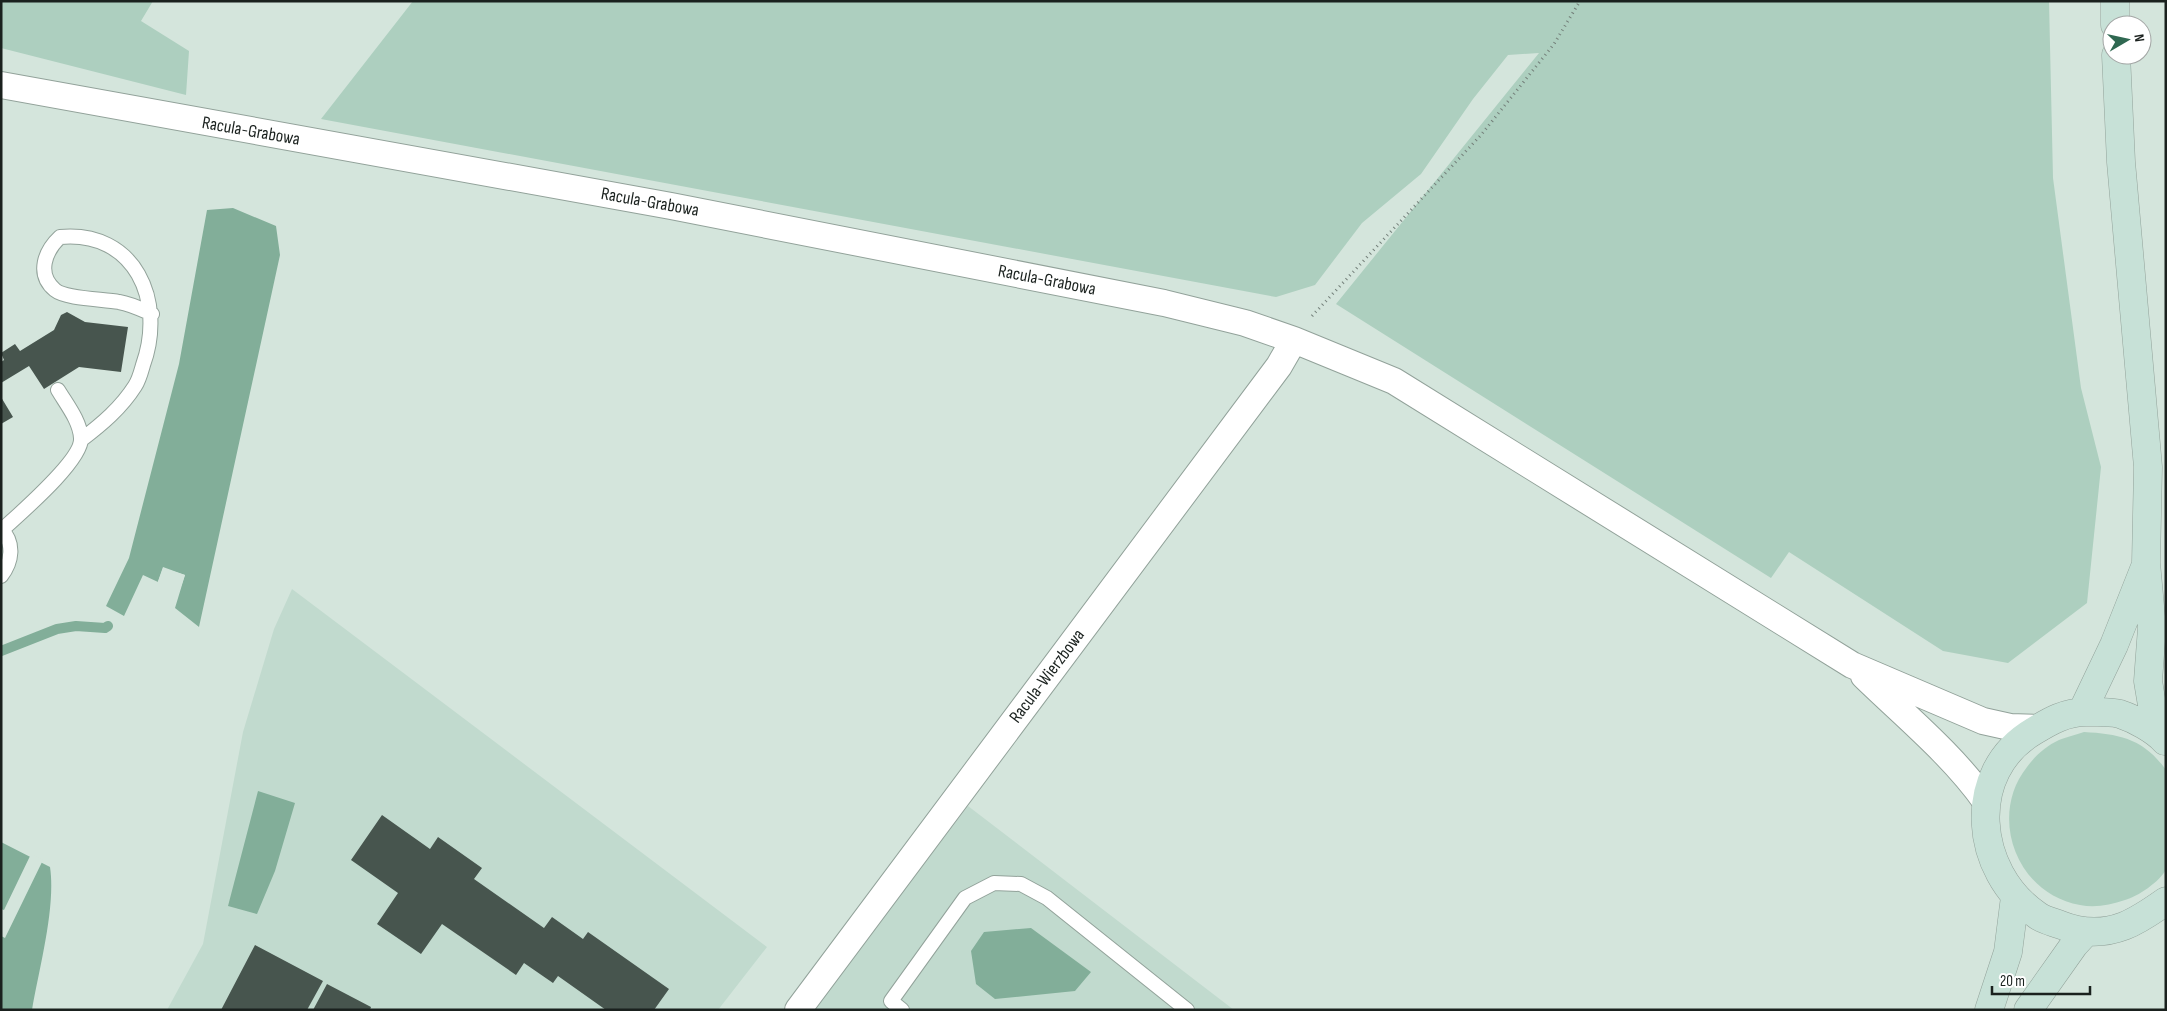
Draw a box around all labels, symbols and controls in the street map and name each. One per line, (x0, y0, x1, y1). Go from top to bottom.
north arrow (2102, 15, 2152, 65)
text: N (2130, 33, 2148, 43)
street label: Racula-Grabowa (200, 112, 302, 150)
street label: Racula-Grabowa (599, 183, 701, 221)
street label: Racula-Grabowa (996, 260, 1098, 300)
street label: Racula-Wierzbowa (1005, 625, 1089, 727)
scale bar (1992, 964, 2090, 996)
text: 20 m (2000, 972, 2025, 991)

